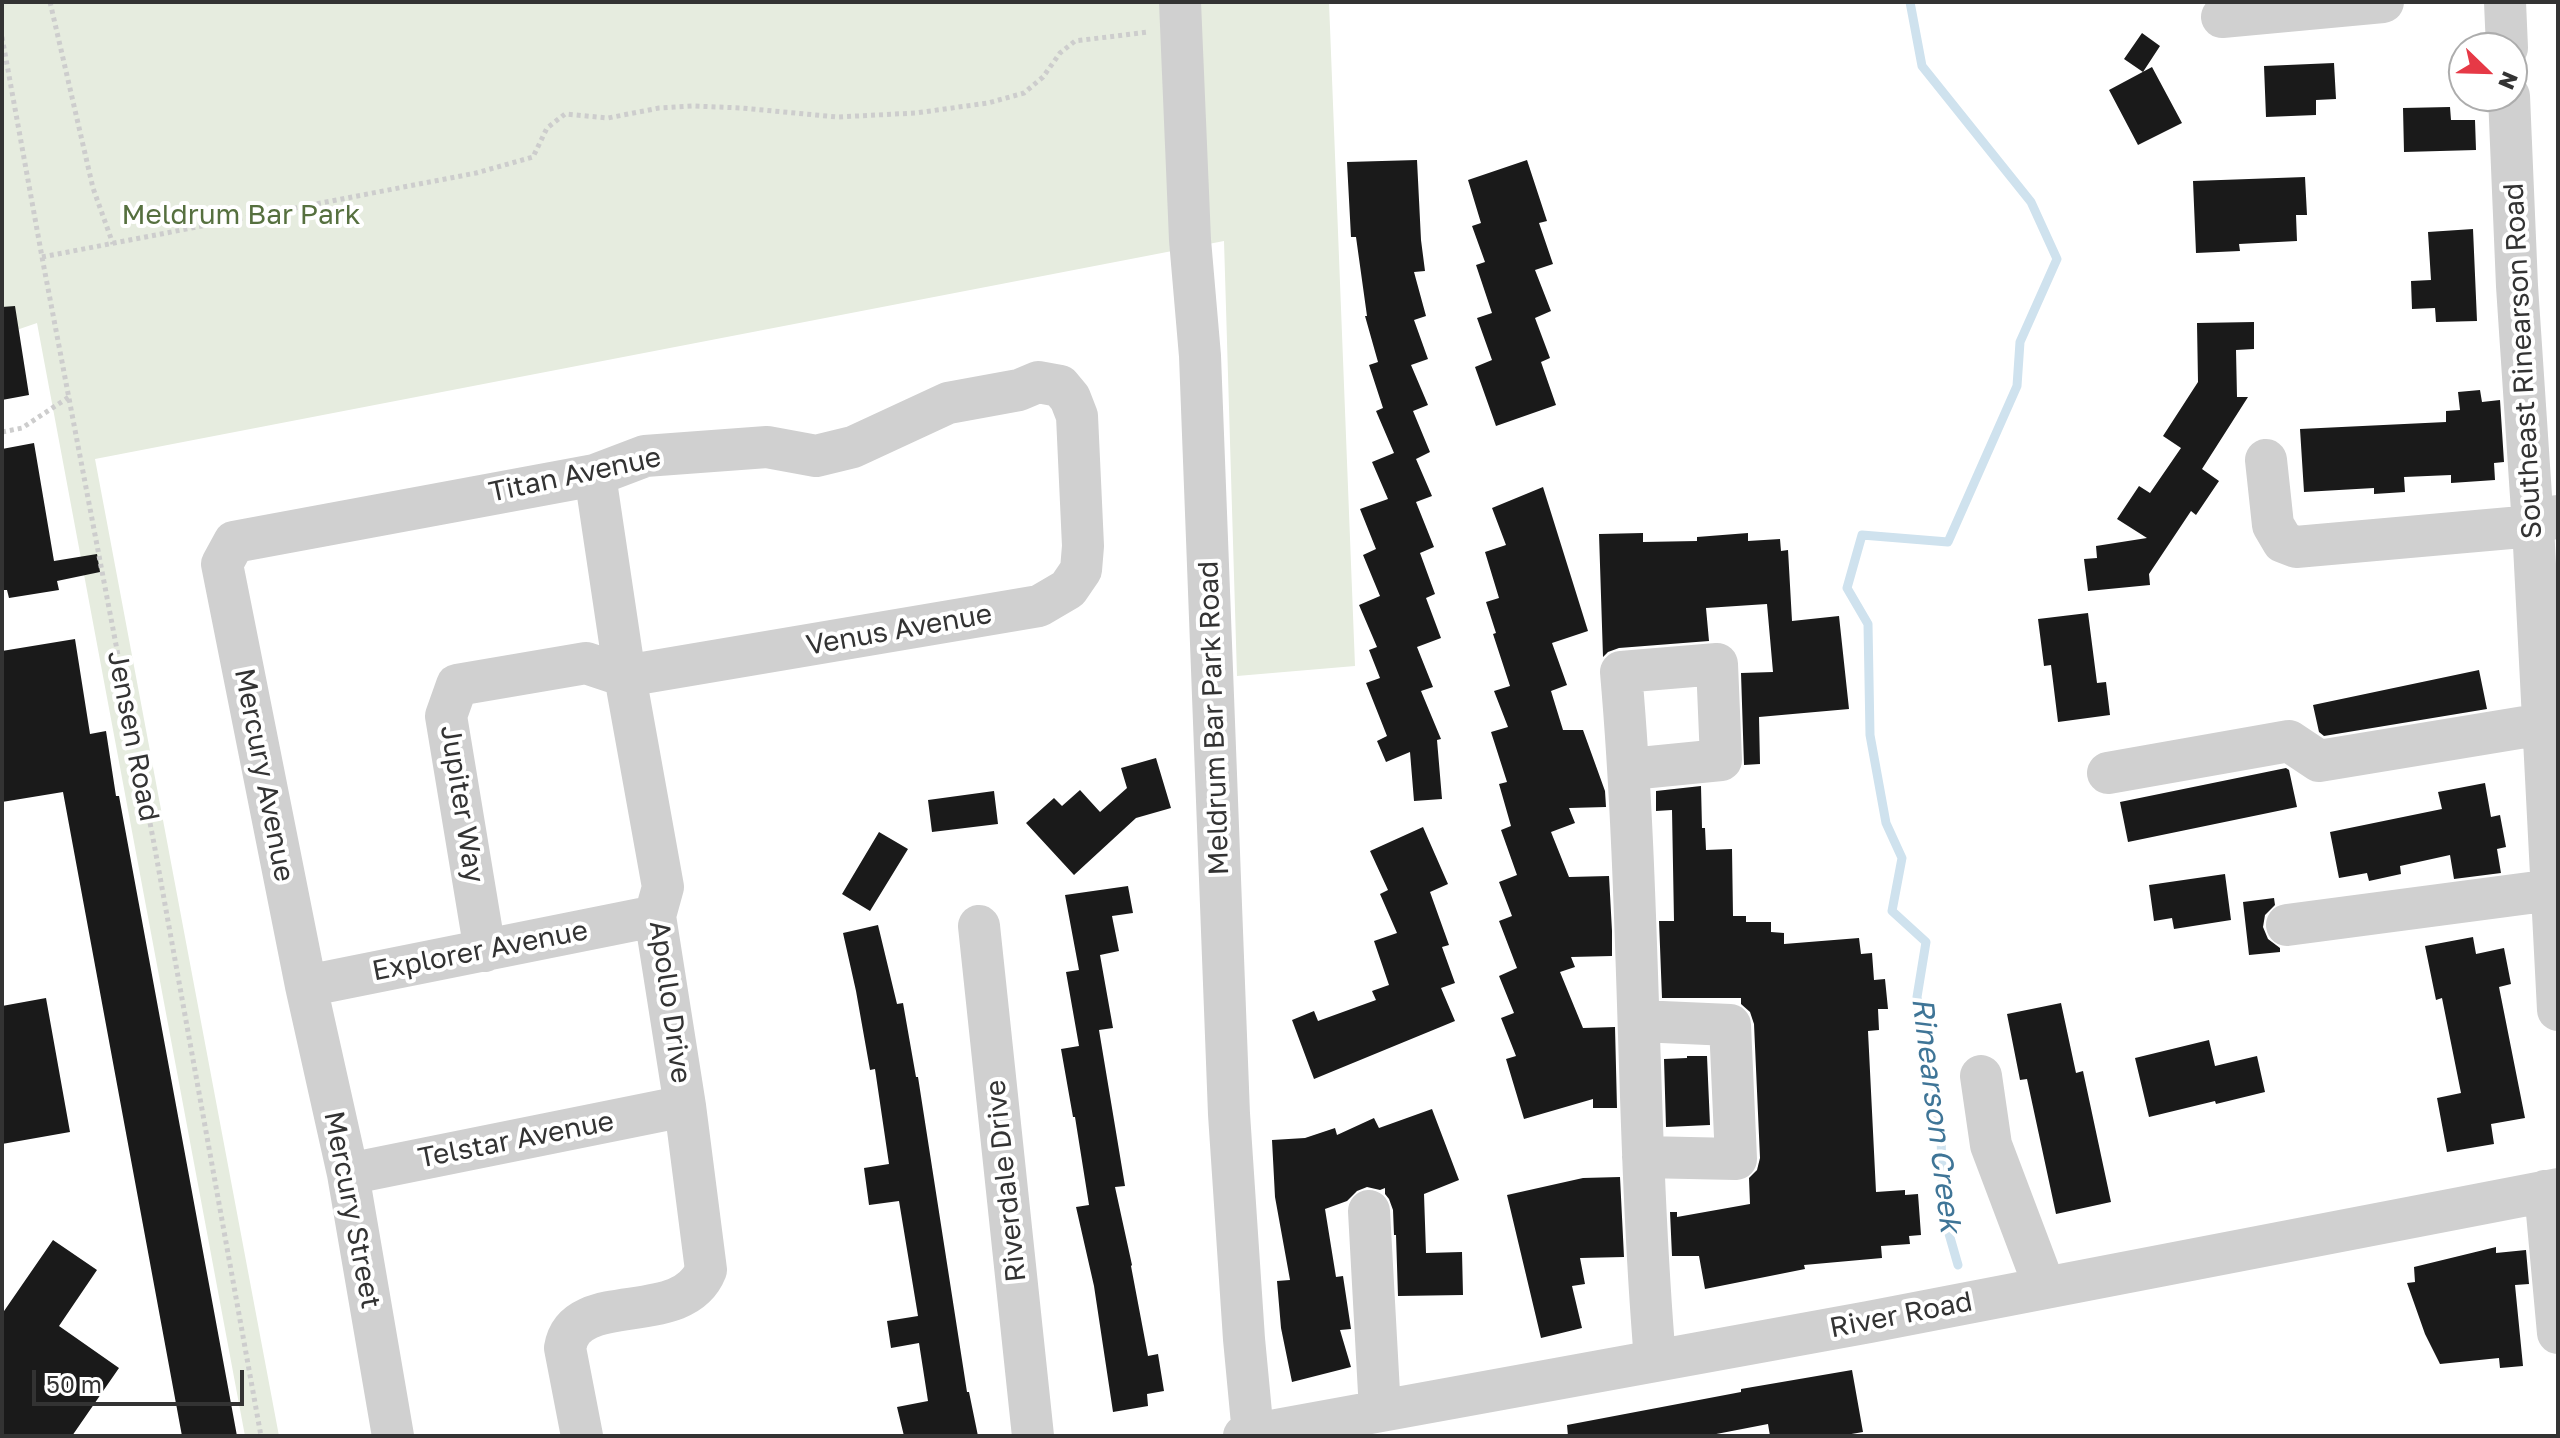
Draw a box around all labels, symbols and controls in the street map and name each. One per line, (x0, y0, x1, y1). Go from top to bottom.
north arrow (2448, 32, 2528, 112)
text: N (2493, 68, 2524, 94)
street label: Southeast Rinearson Road (2497, 182, 2549, 540)
park label: Meldrum Bar Park (122, 198, 360, 232)
street label: Titan Avenue (486, 440, 664, 510)
street label: Meldrum Bar Park Road (1192, 560, 1236, 876)
street label: Venus Avenue (803, 597, 995, 663)
street label: Jensen Road (100, 648, 166, 824)
street label: Mercury Avenue (227, 666, 301, 884)
street label: Jupiter Way (433, 723, 491, 885)
street label: Explorer Avenue (369, 914, 591, 988)
street label: Apollo Drive (642, 919, 698, 1085)
water label: Rinearson Creek (1904, 996, 1968, 1234)
street label: Riverdale Drive (979, 1078, 1033, 1284)
street label: Telstar Avenue (415, 1105, 617, 1175)
street label: Mercury Street (316, 1108, 388, 1312)
street label: River Road (1827, 1285, 1975, 1345)
scale bar (36, 1354, 248, 1404)
text: 50 m (46, 1369, 102, 1398)

